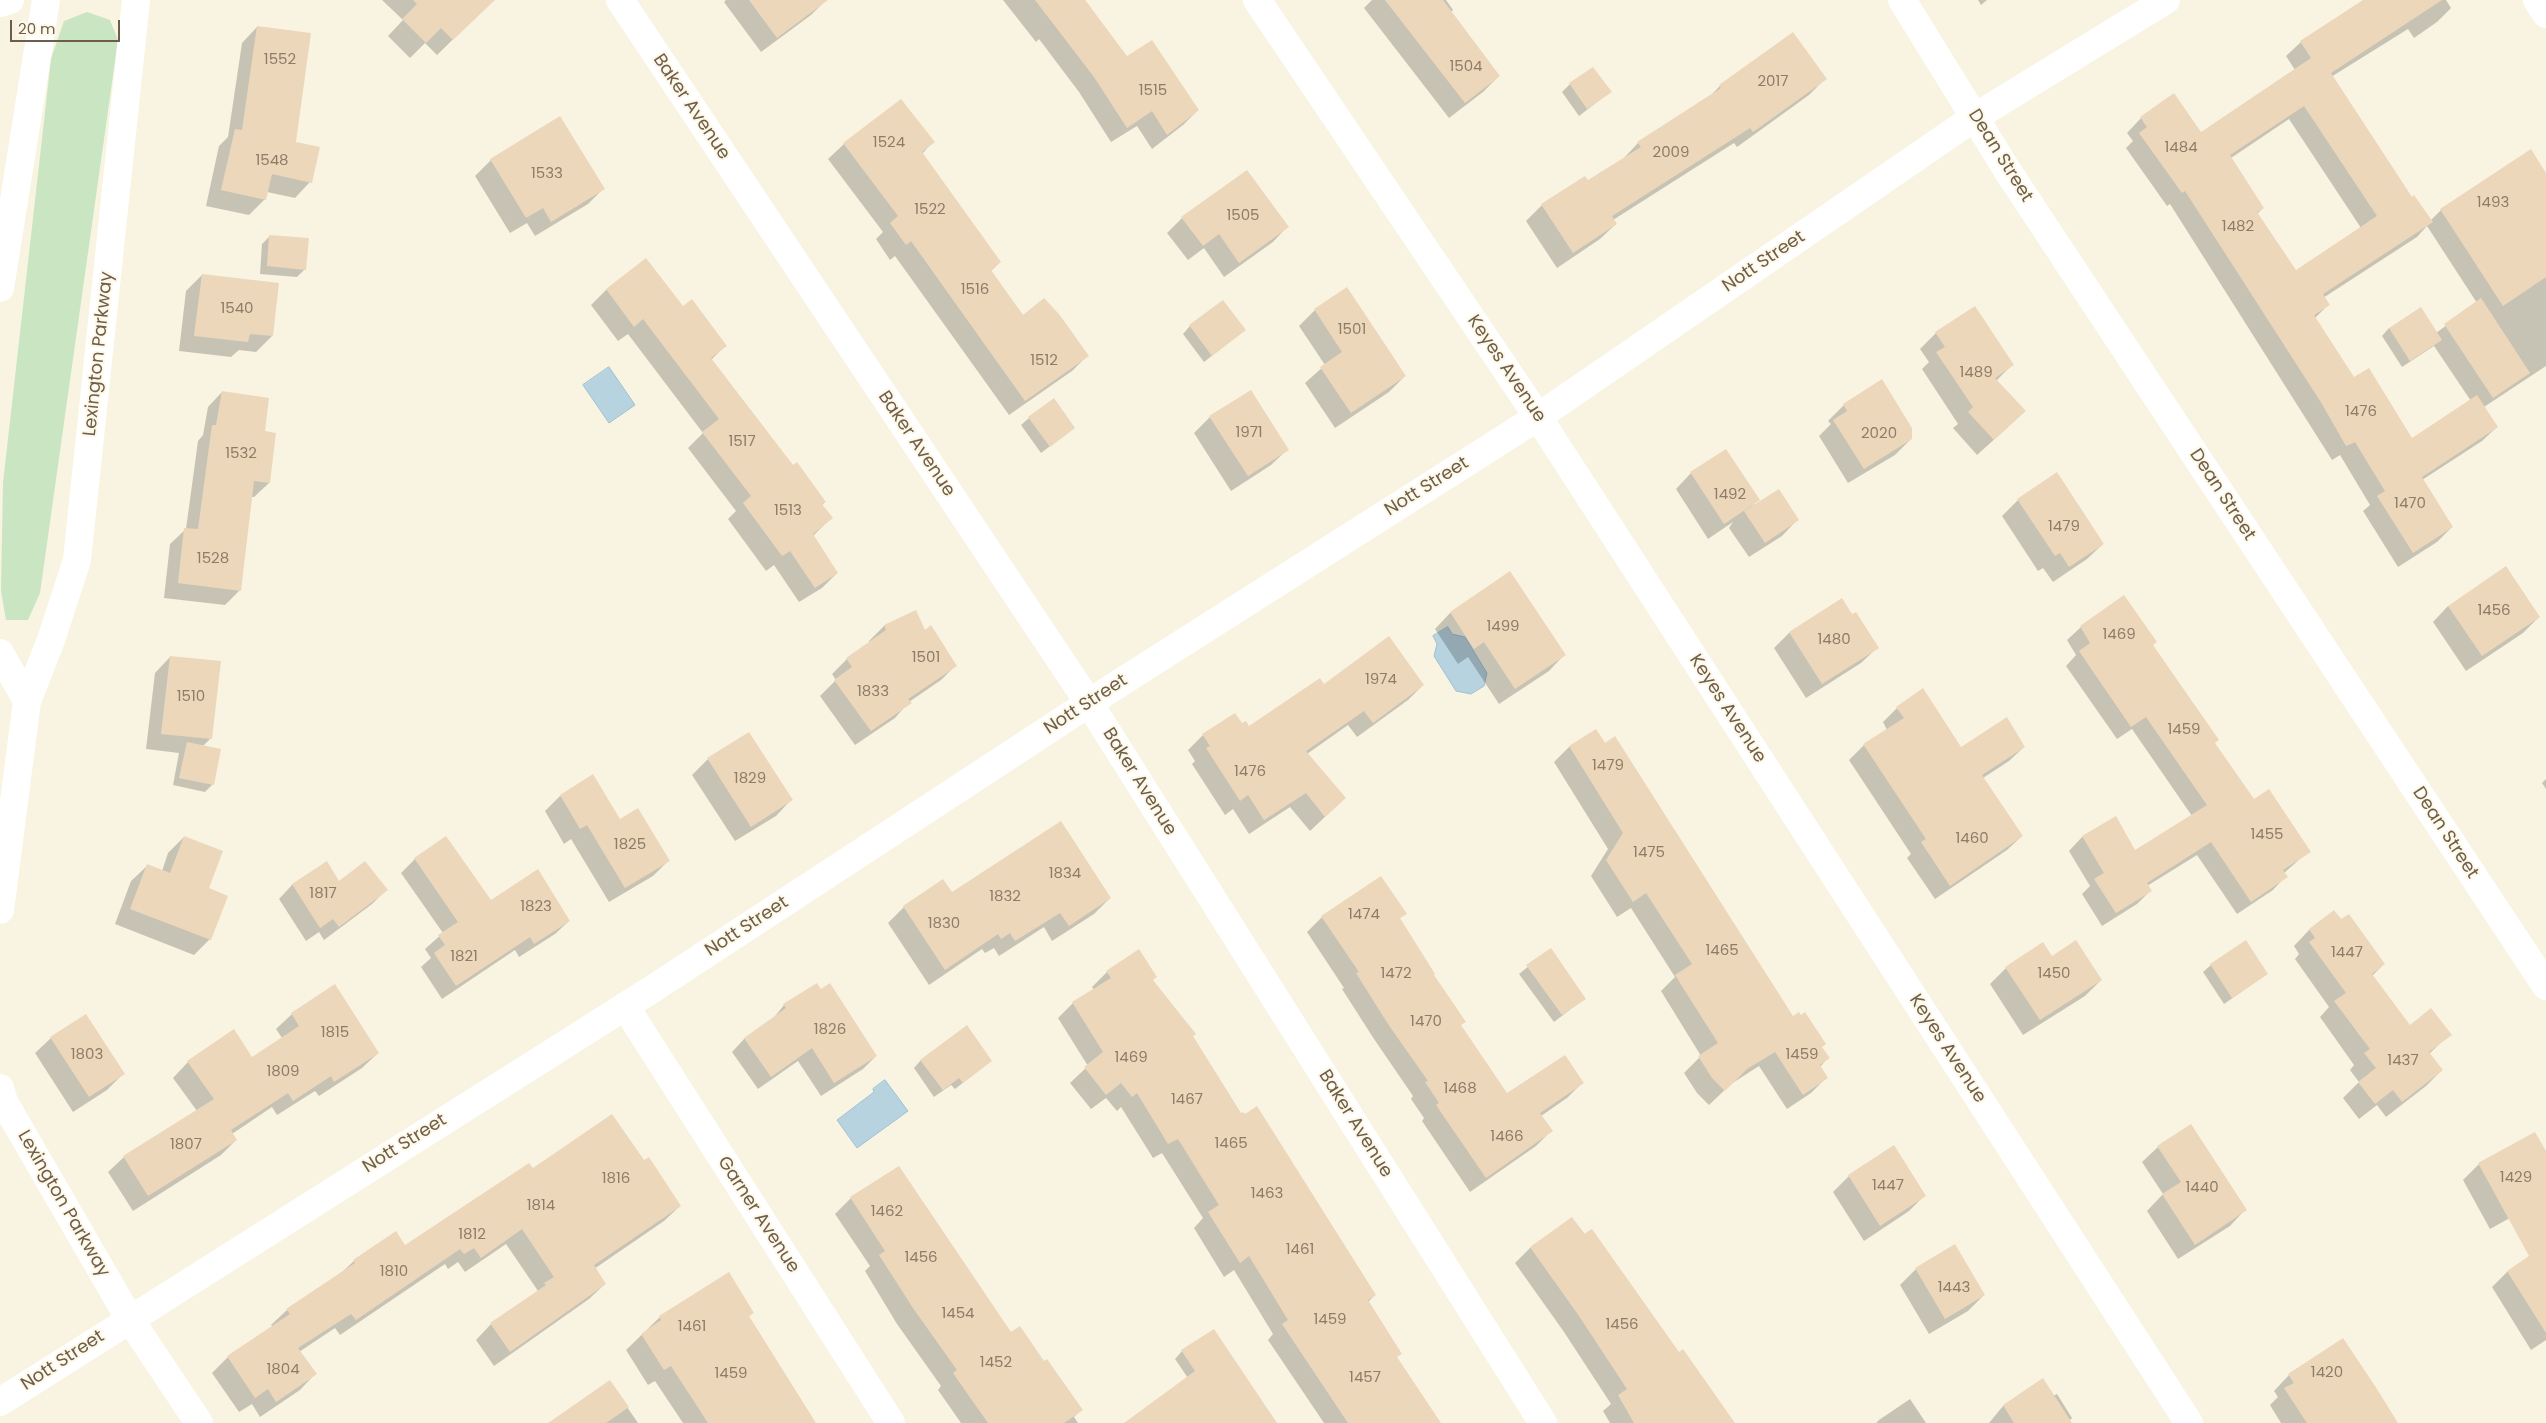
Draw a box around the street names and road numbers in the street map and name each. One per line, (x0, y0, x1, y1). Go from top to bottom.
street label: Baker Avenue (648, 50, 734, 164)
street label: Dean Street (1963, 106, 2037, 206)
street label: Nott Street (1719, 227, 1809, 297)
street label: Lexington Parkway (80, 270, 118, 438)
street label: Keyes Avenue (1462, 311, 1550, 427)
street label: Baker Avenue (873, 387, 959, 501)
street label: Dean Street (2184, 445, 2260, 545)
street label: Nott Street (1381, 453, 1473, 521)
street label: Keyes Avenue (1684, 651, 1770, 767)
street label: Nott Street (1040, 670, 1132, 740)
street label: Baker Avenue (1097, 724, 1181, 840)
street label: Dean Street (2407, 783, 2483, 883)
street label: Nott Street (701, 892, 793, 962)
street label: Keyes Avenue (1904, 991, 1990, 1107)
street label: Baker Avenue (1313, 1066, 1397, 1182)
street label: Nott Street (359, 1110, 451, 1178)
street label: Lexington Parkway (12, 1127, 114, 1281)
street label: Garner Avenue (712, 1153, 804, 1277)
street label: Nott Street (17, 1326, 109, 1396)

